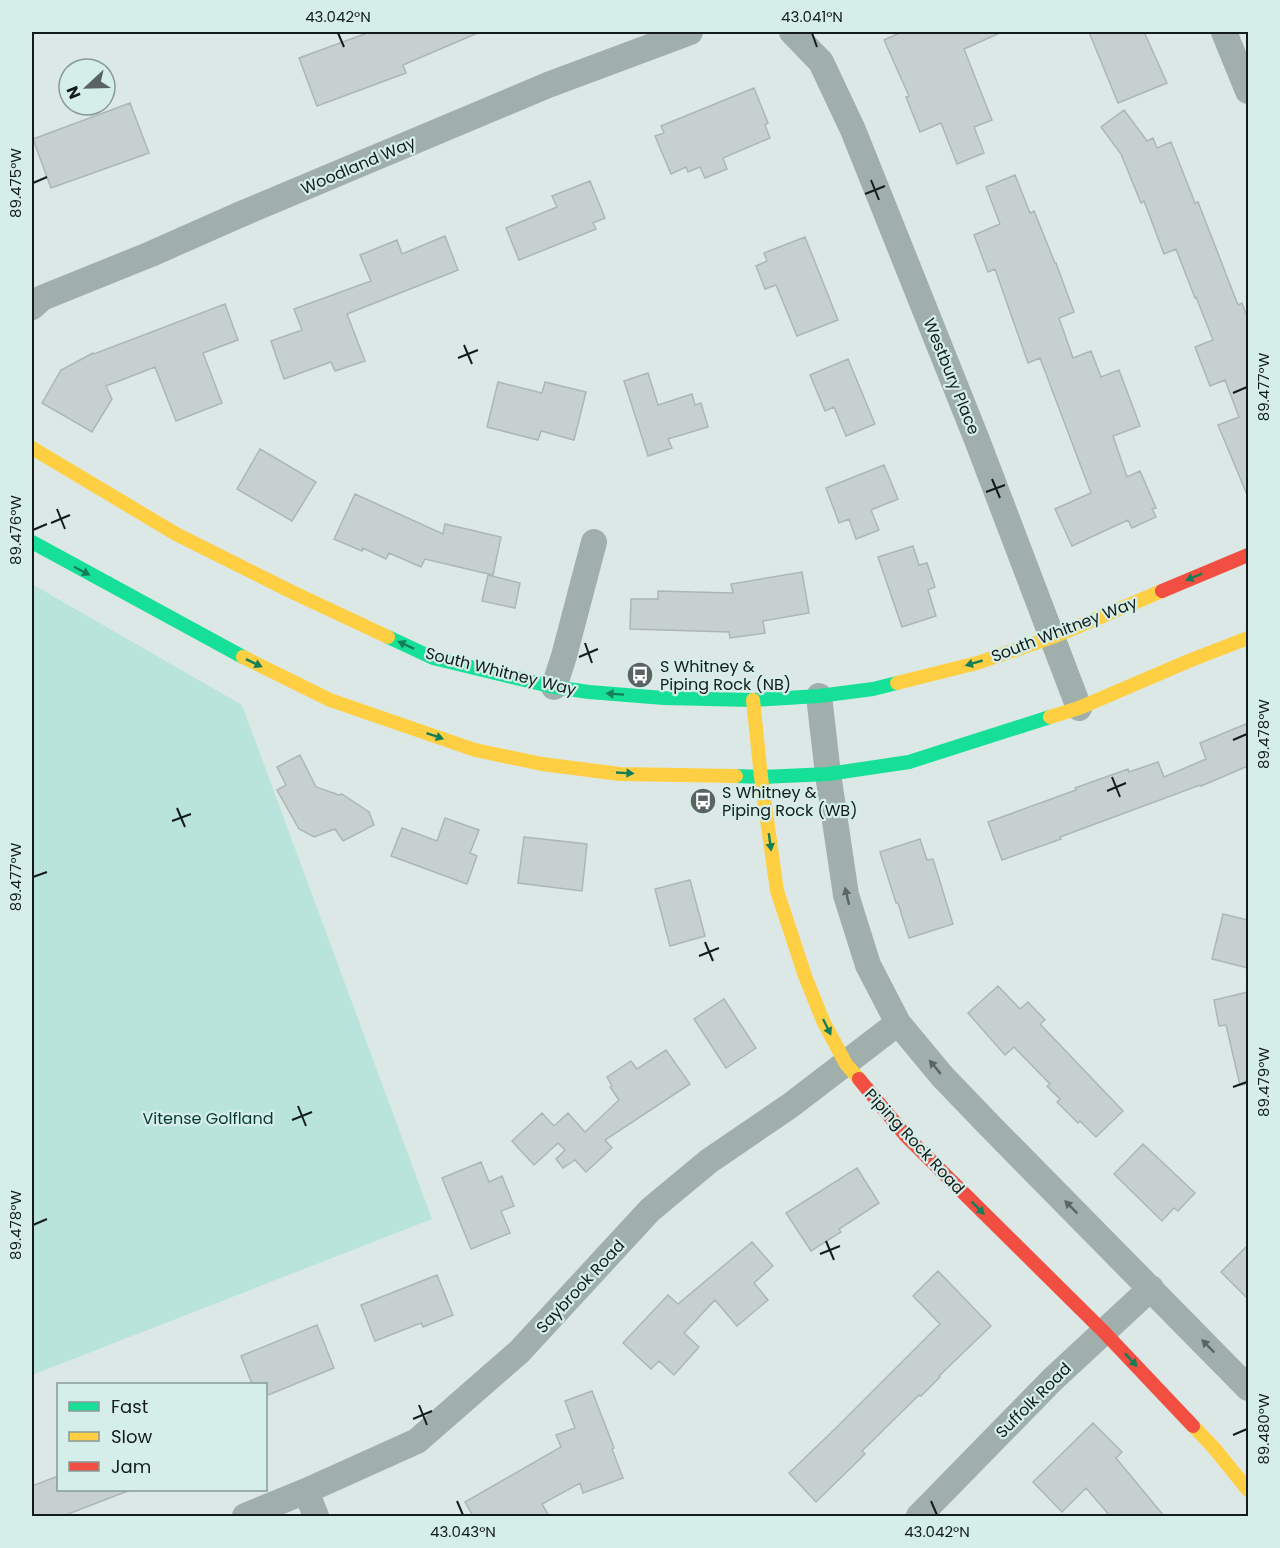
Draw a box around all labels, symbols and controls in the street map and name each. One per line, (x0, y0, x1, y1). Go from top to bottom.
text: 43.042°N (305, 6, 371, 27)
text: 43.041°N (781, 6, 843, 27)
north arrow (57, 57, 117, 117)
text: N (61, 83, 86, 102)
street label: Woodland Way (297, 131, 419, 200)
text: 89.475°W (5, 148, 26, 218)
street label: Westbury Place (918, 315, 985, 438)
text: 89.477°W (1253, 352, 1274, 421)
text: 89.476°W (5, 495, 26, 565)
one-way arrow (74, 566, 91, 576)
one-way arrow (1185, 572, 1203, 582)
street label: South Whitney Way (988, 591, 1141, 668)
one-way arrow (396, 640, 414, 650)
street label: South Whitney Way (423, 642, 579, 701)
place label: S Whitney & Piping Rock (NB) (660, 655, 791, 696)
one-way arrow (246, 658, 263, 668)
one-way arrow (965, 659, 983, 668)
bus stop icon: S Whitney & Piping Rock (NB) (625, 660, 655, 690)
one-way arrow (605, 689, 624, 699)
text: 89.478°W (1253, 699, 1274, 769)
one-way arrow (426, 732, 444, 741)
one-way arrow (616, 769, 635, 778)
place label: S Whitney & Piping Rock (WB) (722, 781, 857, 822)
bus stop icon: S Whitney & Piping Rock (WB) (688, 786, 718, 816)
one-way arrow (765, 832, 774, 851)
text: 89.477°W (5, 842, 26, 911)
one-way arrow (842, 886, 851, 905)
one-way arrow (822, 1019, 831, 1036)
text: 89.479°W (1253, 1047, 1274, 1117)
one-way arrow (929, 1060, 942, 1075)
street label: Piping Rock Road (859, 1083, 970, 1199)
park label: Vitense Golfland (143, 1107, 273, 1130)
text: 89.478°W (5, 1190, 26, 1260)
one-way arrow (970, 1200, 984, 1214)
one-way arrow (1064, 1201, 1078, 1215)
street label: Saybrook Road (531, 1234, 630, 1338)
one-way arrow (1201, 1340, 1215, 1354)
one-way arrow (1124, 1352, 1137, 1367)
street label: Suffolk Road (990, 1357, 1076, 1443)
legend (57, 1383, 267, 1491)
text: 89.480°W (1253, 1393, 1274, 1465)
text: Fast (111, 1394, 148, 1419)
text: Slow (111, 1424, 153, 1449)
text: Jam (111, 1454, 151, 1479)
text: 43.043°N (430, 1521, 496, 1542)
text: 43.042°N (904, 1521, 970, 1542)

